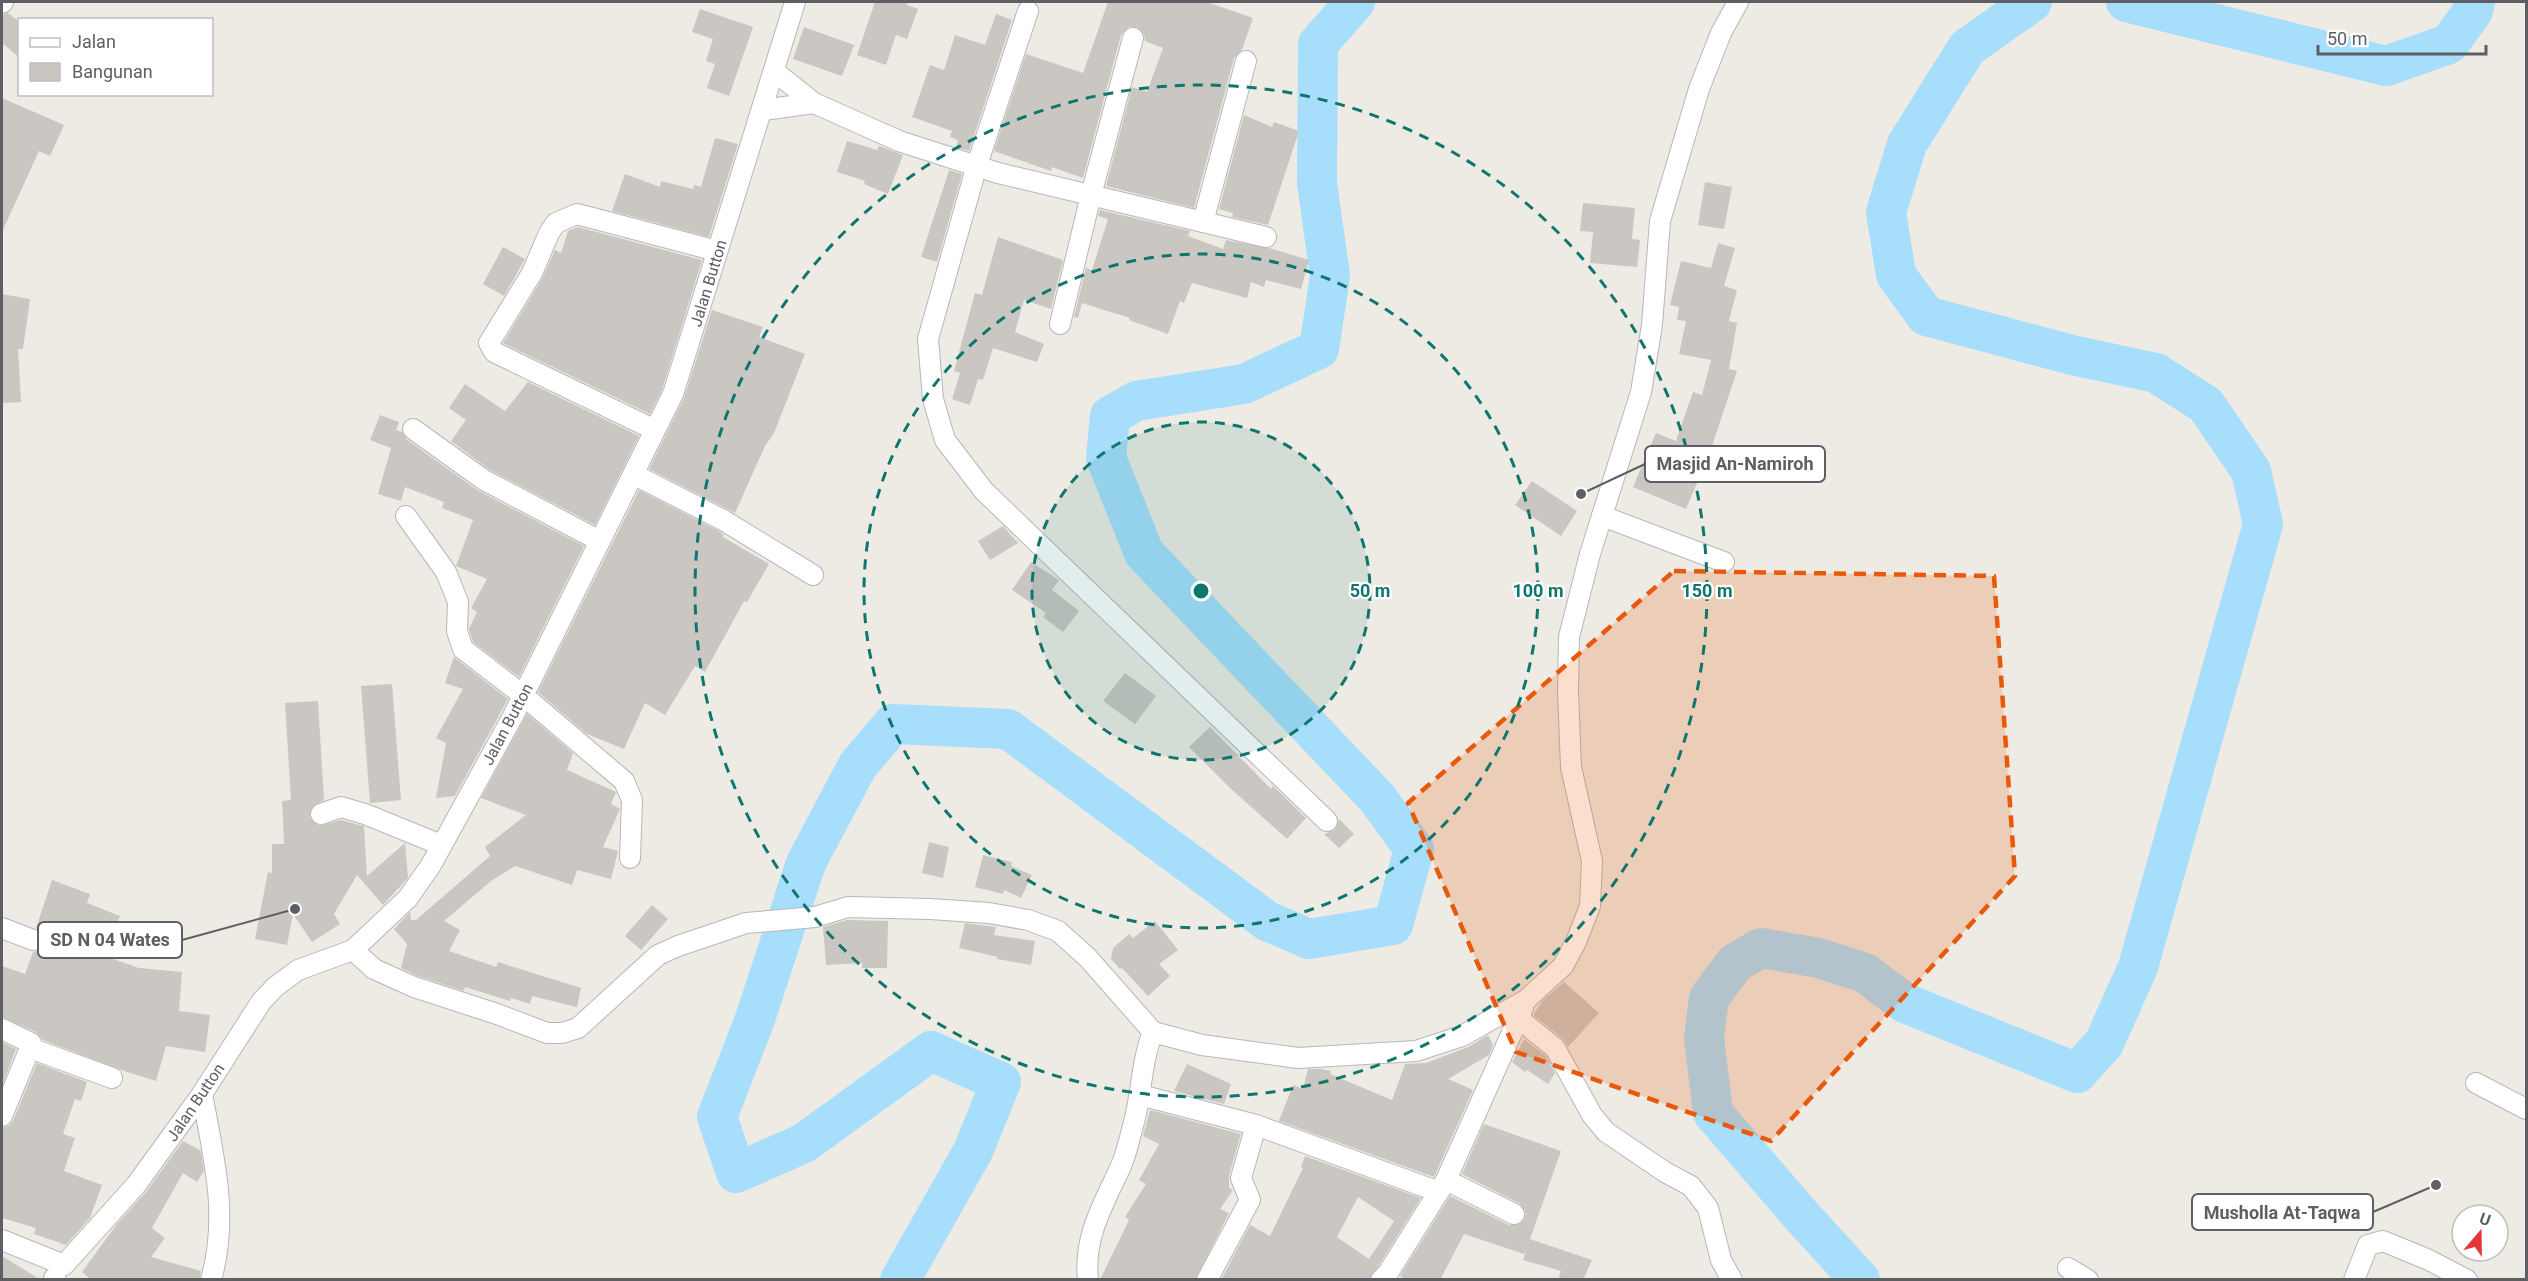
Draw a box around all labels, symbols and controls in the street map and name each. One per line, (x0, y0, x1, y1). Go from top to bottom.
legend (18, 18, 213, 96)
scale bar (2318, 18, 2486, 56)
text: 50 m (2327, 28, 2367, 49)
text: Jalan (72, 31, 116, 52)
text: Bangunan (72, 61, 153, 82)
street label: Jalan Button (686, 237, 731, 329)
callout: Masjid An-Namiroh (1645, 446, 1825, 482)
text: Masjid An-Namiroh (1657, 453, 1813, 474)
text: 50 m (1350, 580, 1390, 601)
text: 100 m (1512, 580, 1564, 601)
text: 150 m (1681, 580, 1733, 601)
centre of rings (1191, 581, 1211, 601)
street label: Jalan Button (478, 680, 537, 768)
callout: SD N 04 Wates (38, 922, 182, 958)
text: SD N 04 Wates (50, 929, 170, 950)
street label: Jalan Button (162, 1060, 228, 1145)
callout: Musholla At-Taqwa (2192, 1194, 2373, 1230)
text: Musholla At-Taqwa (2204, 1202, 2361, 1223)
north arrow (2450, 1203, 2510, 1263)
text: U (2477, 1209, 2493, 1230)

